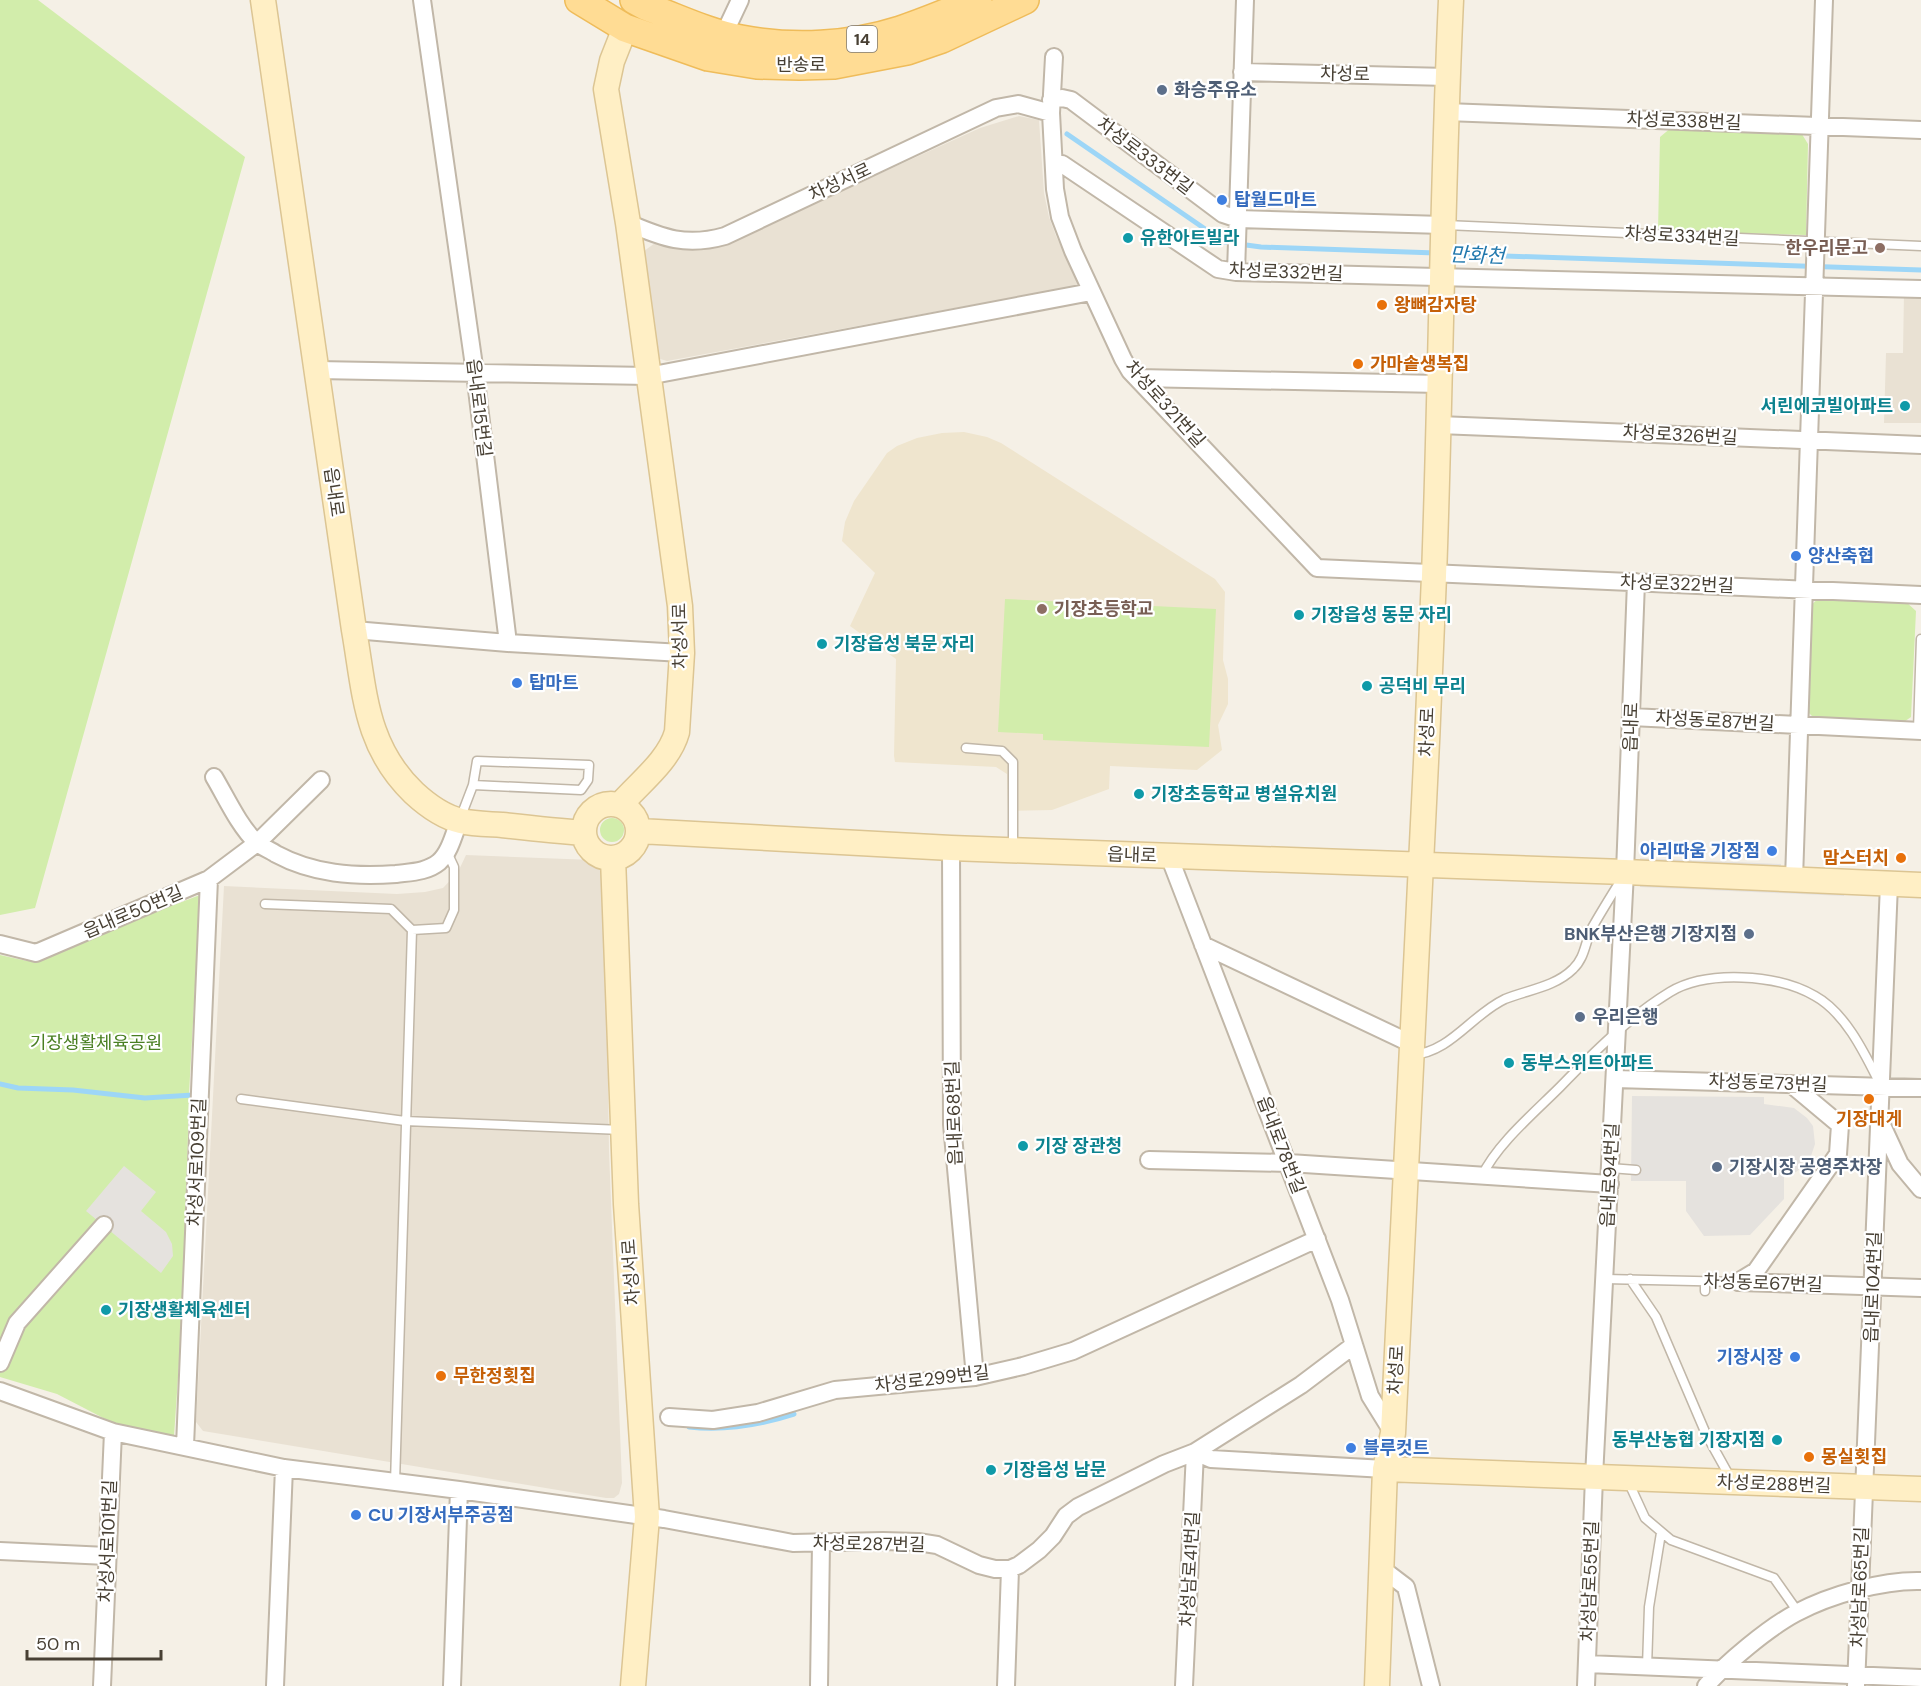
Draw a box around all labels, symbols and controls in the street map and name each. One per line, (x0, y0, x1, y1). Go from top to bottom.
road number: 14 (847, 26, 877, 52)
street label: 반송로 (776, 53, 826, 77)
street label: 차성로 (1320, 62, 1370, 86)
place label: 화승주유소 (1174, 78, 1257, 102)
marker: 화승주유소 (1155, 83, 1169, 97)
street label: 차성로338번길 (1626, 107, 1742, 135)
street label: 차성로333번길 (1092, 112, 1198, 200)
street label: 차성서로 (805, 157, 875, 207)
place label: 탑월드마트 (1234, 188, 1317, 212)
marker: 탑월드마트 (1215, 193, 1229, 207)
street label: 차성로334번길 (1624, 221, 1740, 251)
place label: 유한아트빌라 (1140, 226, 1240, 250)
marker: 유한아트빌라 (1121, 231, 1135, 245)
place label: 한우리문고 (1785, 236, 1868, 260)
water label: 만화천 (1449, 241, 1508, 269)
marker: 한우리문고 (1873, 241, 1887, 255)
street label: 차성로332번길 (1228, 258, 1344, 286)
place label: 왕뼈감자탕 (1394, 293, 1477, 317)
marker: 왕뼈감자탕 (1375, 298, 1389, 312)
place label: 가마솥생복집 (1370, 352, 1469, 376)
street label: 차성로321번길 (1119, 355, 1211, 453)
street label: 읍내로15번길 (461, 357, 497, 459)
marker: 가마솥생복집 (1351, 357, 1365, 371)
place label: 서린에코빌아파트 (1761, 394, 1893, 418)
marker: 서린에코빌아파트 (1898, 399, 1912, 413)
street label: 차성로326번길 (1622, 420, 1738, 450)
street label: 읍내로 (319, 466, 349, 518)
place label: 양산축협 (1808, 544, 1874, 568)
marker: 양산축협 (1789, 549, 1803, 563)
street label: 차성로322번길 (1620, 570, 1734, 598)
place label: 기장초등학교 (1054, 597, 1153, 621)
marker: 기장초등학교 (1035, 602, 1049, 616)
street label: 차성서로 (667, 603, 693, 669)
place label: 기장읍성 동문 자리 (1311, 603, 1452, 627)
marker: 기장읍성 동문 자리 (1292, 608, 1306, 622)
place label: 기장읍성 북문 자리 (834, 632, 975, 656)
marker: 기장읍성 북문 자리 (815, 637, 829, 651)
place label: 탑마트 (529, 671, 579, 695)
place label: 공덕비 무리 (1379, 674, 1466, 698)
marker: 탑마트 (510, 676, 524, 690)
marker: 공덕비 무리 (1360, 679, 1374, 693)
street label: 읍내로 (1618, 702, 1644, 752)
street label: 차성동로87번길 (1655, 706, 1775, 736)
street label: 차성로 (1414, 707, 1440, 757)
place label: 기장초등학교 병설유치원 (1151, 782, 1337, 806)
marker: 기장초등학교 병설유치원 (1132, 787, 1146, 801)
place label: 아리따움 기장점 (1640, 839, 1760, 863)
street label: 읍내로 (1107, 842, 1157, 868)
marker: 아리따움 기장점 (1765, 844, 1779, 858)
place label: 맘스터치 (1823, 846, 1889, 870)
marker: 맘스터치 (1894, 851, 1908, 865)
street label: 읍내로50번길 (79, 880, 187, 944)
place label: BNK부산은행 기장지점 (1564, 922, 1737, 946)
marker: BNK부산은행 기장지점 (1742, 927, 1756, 941)
place label: 우리은행 (1592, 1005, 1658, 1029)
marker: 우리은행 (1573, 1010, 1587, 1024)
park label: 기장생활체육공원 (30, 1031, 162, 1055)
place label: 동부스위트아파트 (1521, 1051, 1653, 1075)
marker: 동부스위트아파트 (1502, 1056, 1516, 1070)
street label: 읍내로68번길 (940, 1060, 968, 1166)
street label: 차성동로73번길 (1708, 1069, 1828, 1097)
marker: 기장대게 (1862, 1092, 1876, 1106)
street label: 읍내로78번길 (1251, 1093, 1311, 1197)
street label: 차성서로109번길 (183, 1097, 211, 1227)
place label: 기장대게 (1836, 1107, 1902, 1131)
street label: 읍내로94번길 (1595, 1122, 1625, 1228)
place label: 기장 장관청 (1035, 1134, 1122, 1158)
marker: 기장 장관청 (1016, 1139, 1030, 1153)
place label: 기장시장 공영주차장 (1729, 1155, 1883, 1179)
marker: 기장시장 공영주차장 (1710, 1160, 1724, 1174)
street label: 읍내로104번길 (1859, 1231, 1887, 1343)
street label: 차성서로 (617, 1238, 645, 1306)
street label: 차성동로67번길 (1703, 1269, 1823, 1297)
place label: 기장생활체육센터 (118, 1298, 250, 1322)
marker: 기장생활체육센터 (99, 1303, 113, 1317)
street label: 차성로 (1383, 1345, 1409, 1395)
place label: 기장시장 (1717, 1345, 1783, 1369)
marker: 기장시장 (1788, 1350, 1802, 1364)
street label: 차성로299번길 (873, 1360, 991, 1398)
place label: 무한정횟집 (453, 1364, 536, 1388)
marker: 무한정횟집 (434, 1369, 448, 1383)
place label: 동부산농협 기장지점 (1612, 1428, 1765, 1452)
marker: 동부산농협 기장지점 (1770, 1433, 1784, 1447)
place label: 블루컷트 (1363, 1436, 1429, 1460)
marker: 블루컷트 (1344, 1441, 1358, 1455)
place label: 몽실횟집 (1821, 1445, 1887, 1469)
marker: 몽실횟집 (1802, 1450, 1816, 1464)
place label: 기장읍성 남문 (1003, 1458, 1107, 1482)
marker: 기장읍성 남문 (984, 1463, 998, 1477)
street label: 차성로288번길 (1716, 1470, 1832, 1498)
street label: 차성서로101번길 (94, 1479, 122, 1603)
place label: CU 기장서부주공점 (368, 1503, 514, 1527)
marker: CU 기장서부주공점 (349, 1508, 363, 1522)
street label: 차성남로41번길 (1175, 1510, 1205, 1628)
street label: 차성남로55번길 (1576, 1520, 1604, 1642)
street label: 차성남로65번길 (1846, 1526, 1874, 1648)
street label: 차성로287번길 (812, 1531, 926, 1557)
scale bar (27, 1623, 160, 1661)
text: 50 m (36, 1632, 80, 1656)

